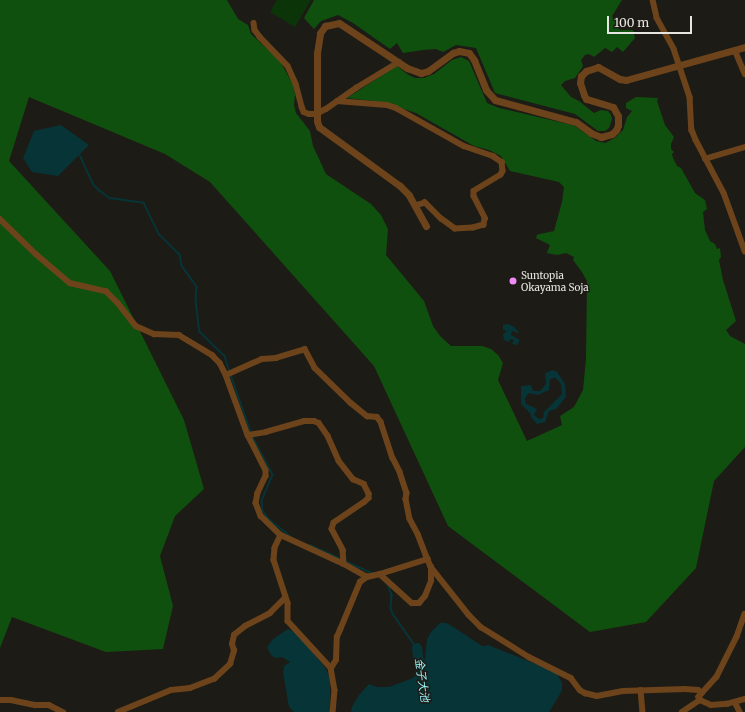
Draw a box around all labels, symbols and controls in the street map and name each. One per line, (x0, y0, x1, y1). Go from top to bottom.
scale bar (609, 8, 694, 34)
text: 100 m (614, 15, 649, 30)
place label: Suntopia Okayama Soja (521, 269, 589, 292)
marker: Suntopia Okayama Soja (508, 276, 518, 286)
water label: 金子大池 (412, 657, 432, 703)

